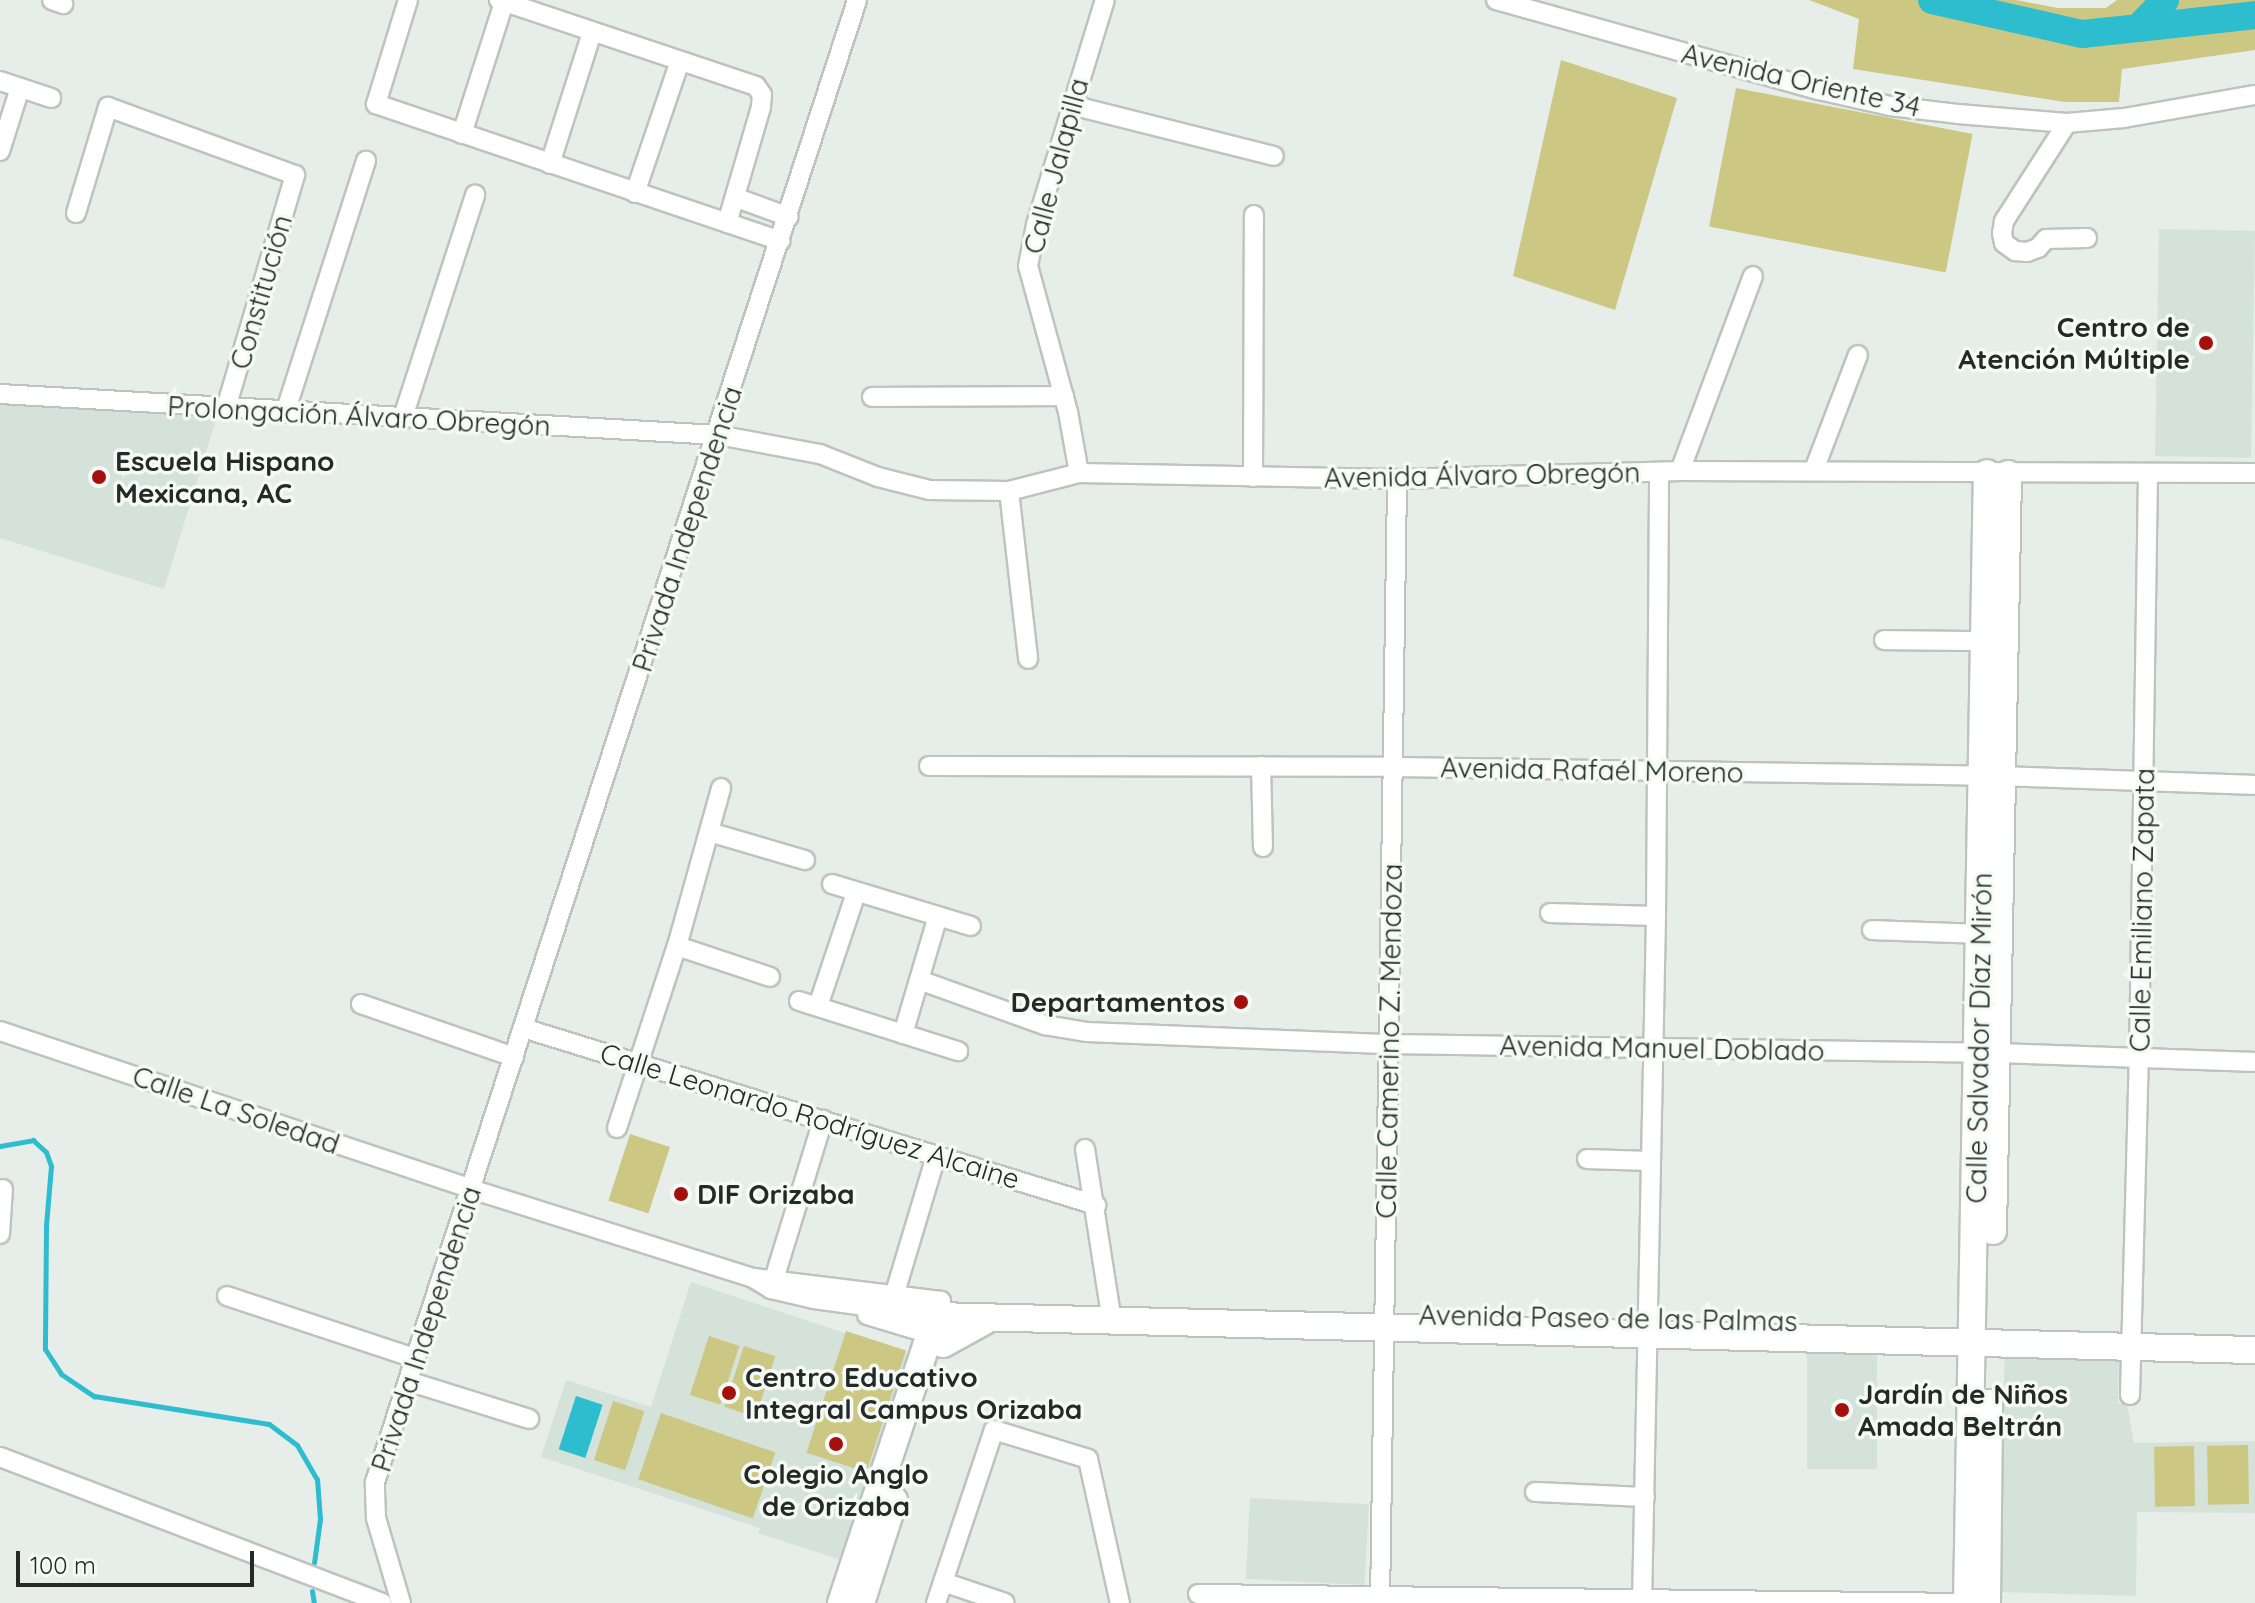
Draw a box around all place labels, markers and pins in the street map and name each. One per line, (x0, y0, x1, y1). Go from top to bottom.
place label: Centro de Atención Múltiple (1958, 310, 2190, 376)
marker: Centro de Atención Múltiple (2197, 334, 2215, 352)
place label: Escuela Hispano Mexicana, AC (115, 444, 335, 510)
marker: Escuela Hispano Mexicana, AC (90, 468, 108, 486)
place label: Departamentos (1011, 985, 1225, 1019)
marker: Departamentos (1232, 993, 1250, 1011)
place label: DIF Orizaba (697, 1177, 855, 1211)
marker: DIF Orizaba (672, 1185, 690, 1203)
place label: Centro Educativo Integral Campus Orizaba (745, 1360, 1082, 1426)
place label: Jardín de Niños Amada Beltrán (1858, 1377, 2068, 1443)
marker: Centro Educativo Integral Campus Orizaba (720, 1384, 738, 1402)
marker: Jardín de Niños Amada Beltrán (1833, 1401, 1851, 1419)
marker: Colegio Anglo de Orizaba (827, 1435, 845, 1453)
place label: Colegio Anglo de Orizaba (743, 1457, 929, 1523)

